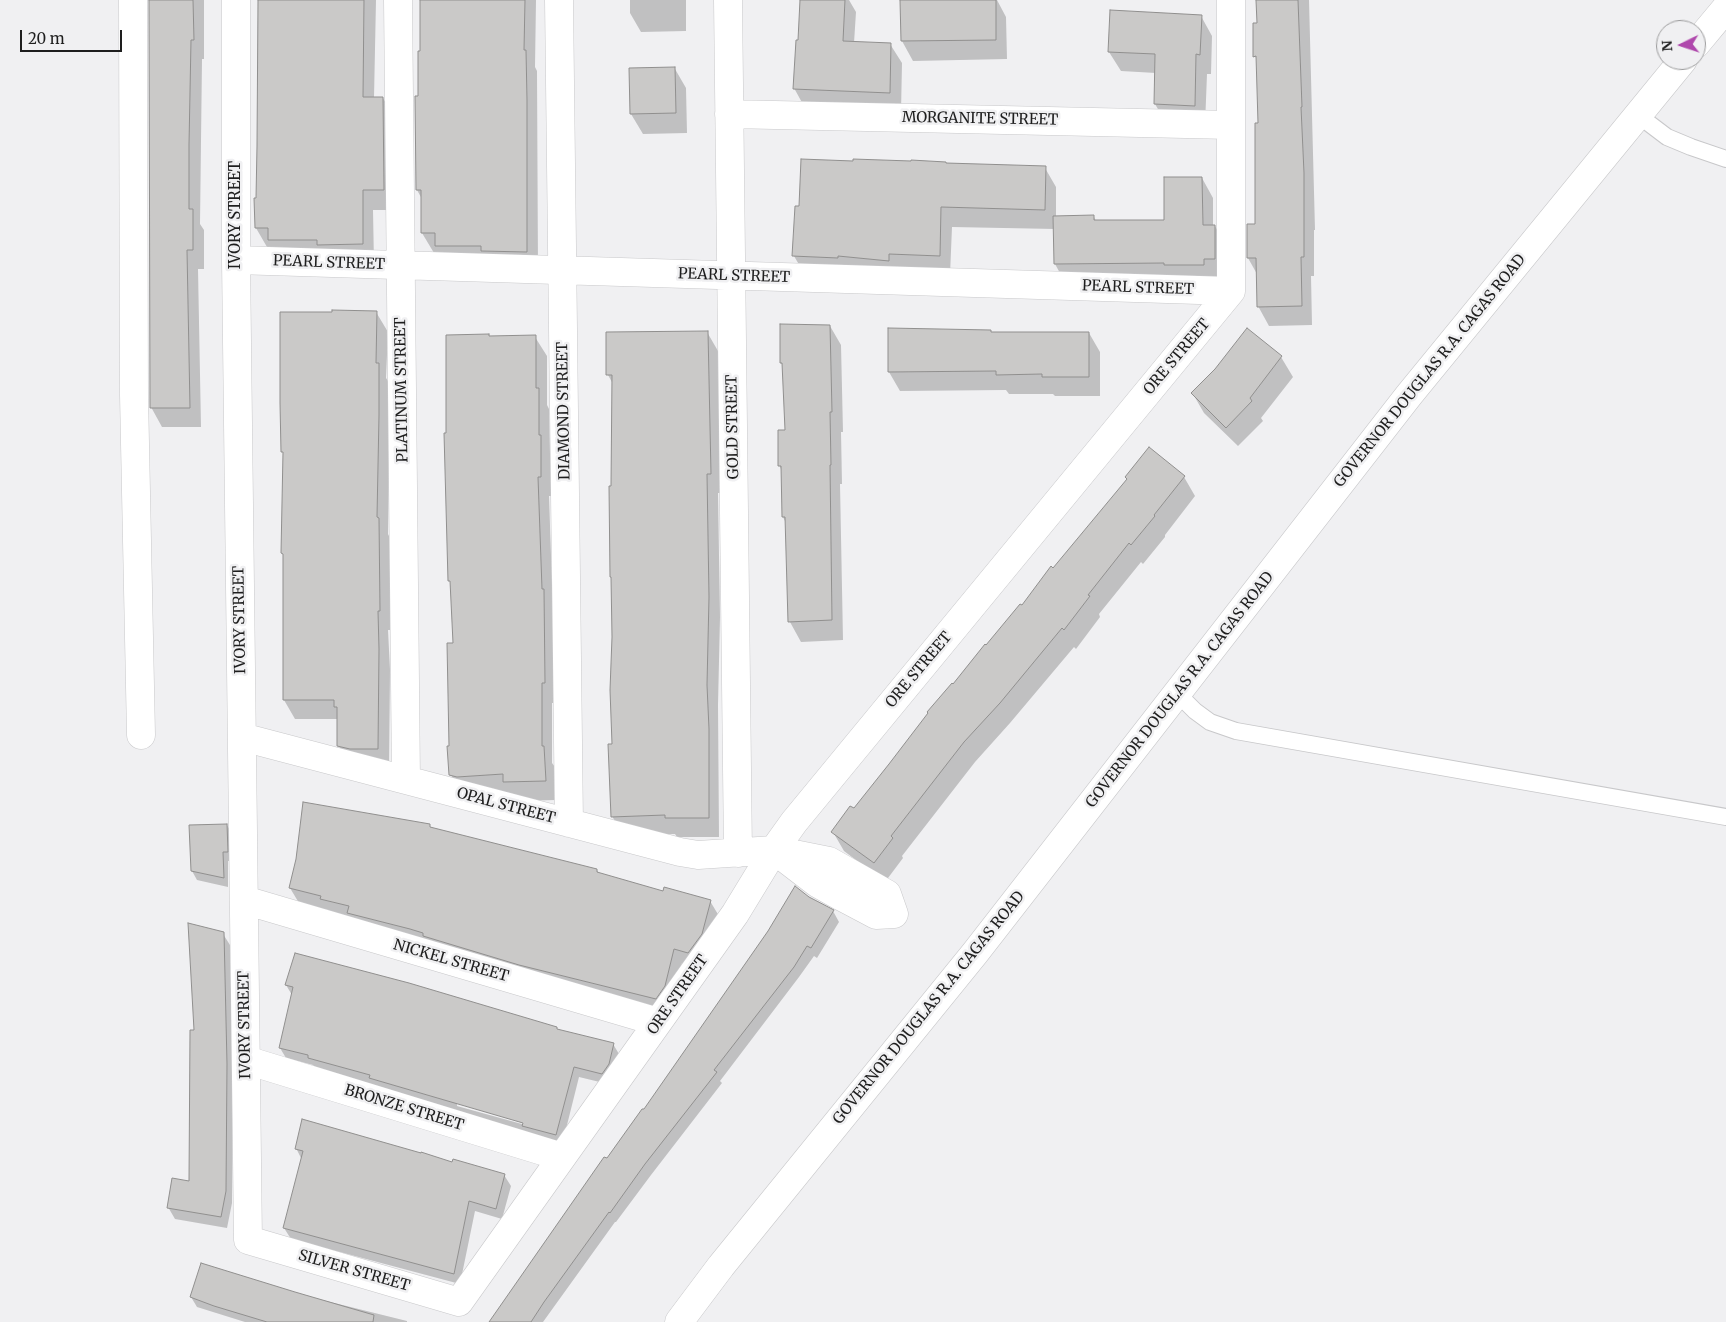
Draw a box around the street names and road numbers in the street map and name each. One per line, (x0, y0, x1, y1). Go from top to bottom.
street label: MORGANITE STREET (902, 109, 1058, 129)
street label: IVORY STREET (227, 161, 245, 269)
street label: GOVERNOR DOUGLAS R.A. CAGAS ROAD (1330, 251, 1530, 491)
street label: PEARL STREET (273, 252, 385, 274)
street label: PEARL STREET (678, 265, 790, 287)
street label: PEARL STREET (1082, 277, 1194, 299)
street label: ORE STREET (1140, 316, 1214, 398)
street label: PLATINUM STREET (392, 317, 412, 463)
street label: DIAMOND STREET (554, 342, 574, 480)
street label: GOLD STREET (723, 374, 743, 480)
street label: IVORY STREET (230, 566, 250, 674)
street label: GOVERNOR DOUGLAS R.A. CAGAS ROAD (1082, 569, 1278, 811)
street label: ORE STREET (882, 629, 956, 711)
street label: OPAL STREET (455, 784, 557, 828)
street label: GOVERNOR DOUGLAS R.A. CAGAS ROAD (829, 888, 1029, 1128)
street label: NICKEL STREET (391, 936, 511, 986)
street label: ORE STREET (644, 952, 712, 1038)
street label: IVORY STREET (235, 971, 255, 1079)
street label: BRONZE STREET (342, 1081, 466, 1135)
street label: SILVER STREET (296, 1246, 412, 1296)

